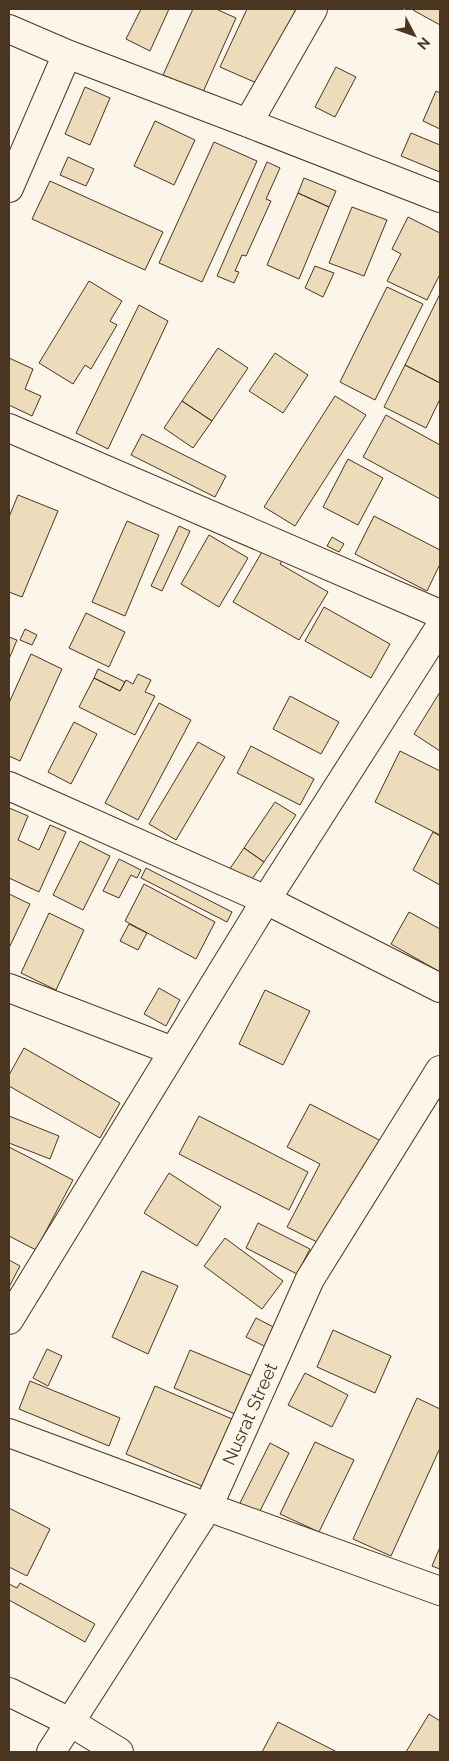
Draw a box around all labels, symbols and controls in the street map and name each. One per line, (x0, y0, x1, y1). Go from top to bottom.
north arrow (389, 10, 439, 60)
text: N (414, 34, 433, 53)
street label: Nusrat Street (218, 1359, 281, 1468)

